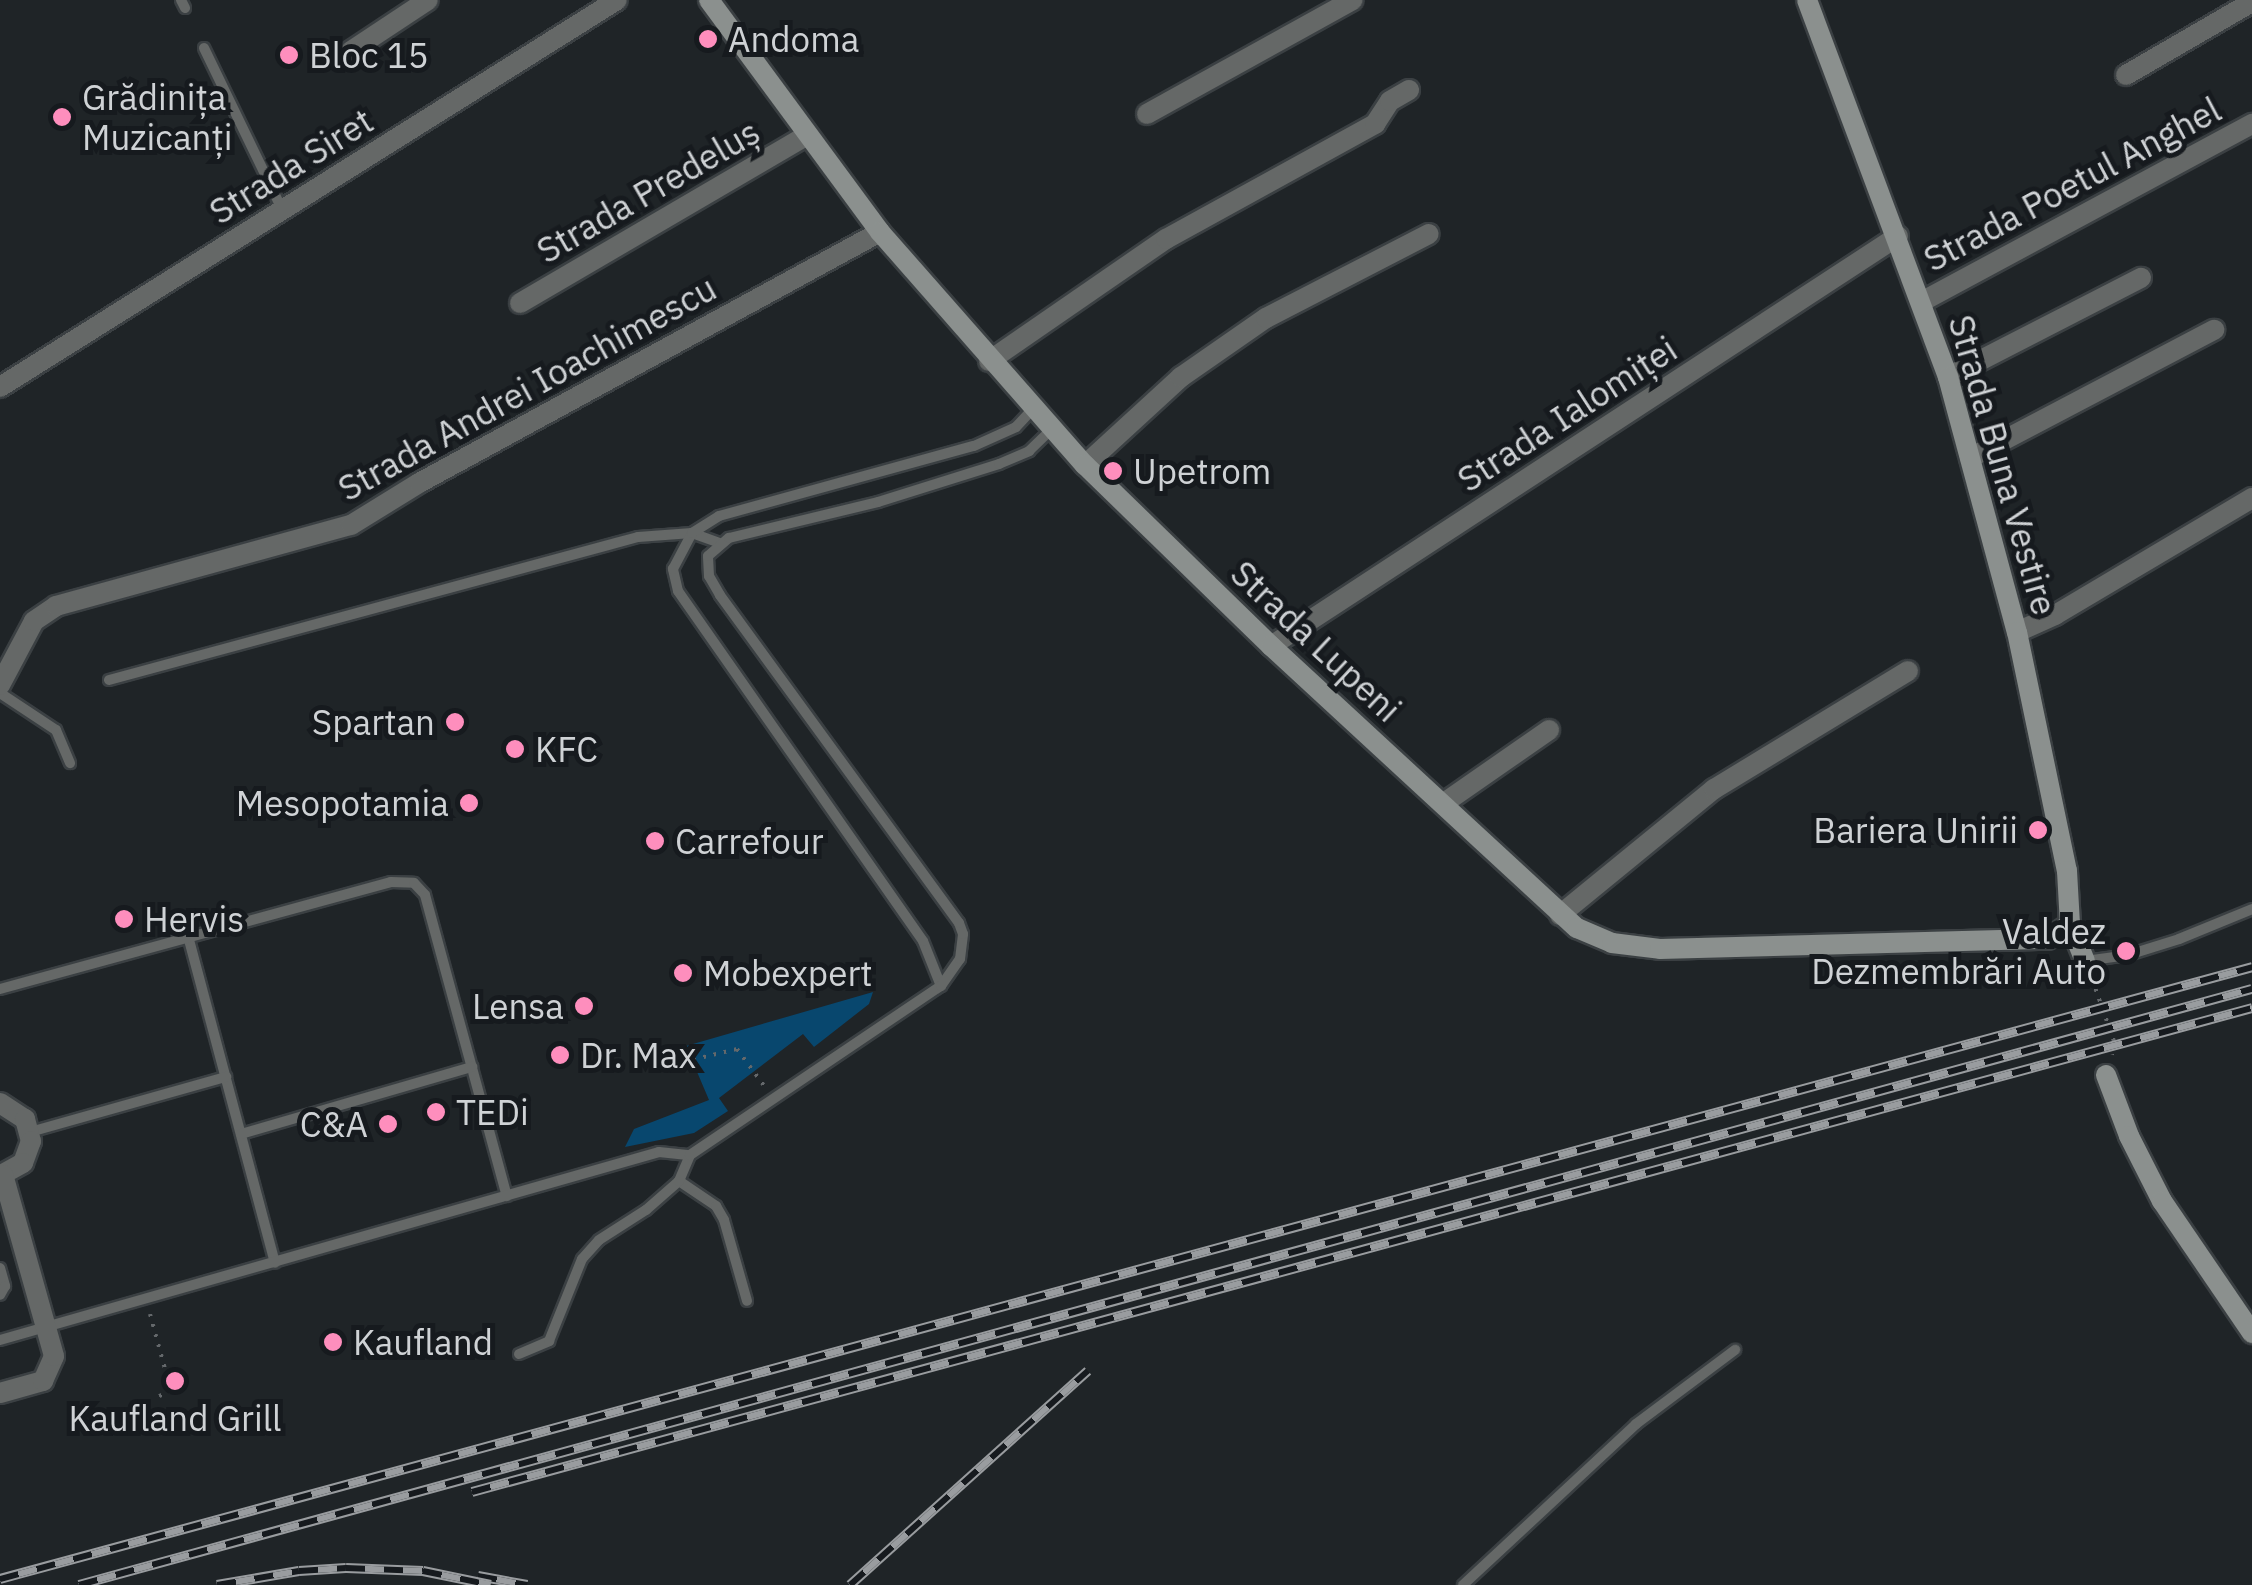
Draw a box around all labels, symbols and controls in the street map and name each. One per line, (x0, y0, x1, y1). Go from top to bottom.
place label: Andoma (728, 18, 859, 60)
marker: Andoma (697, 28, 719, 50)
place label: Bloc 15 (309, 34, 429, 76)
marker: Bloc 15 (278, 44, 300, 66)
place label: Grădinița Muzicanți (82, 76, 232, 158)
street label: Strada Poetul Anghel (1916, 88, 2228, 280)
street label: Strada Siret (202, 99, 380, 233)
marker: Grădinița Muzicanți (51, 106, 73, 128)
street label: Strada Predeluș (529, 110, 767, 272)
street label: Strada Andrei Ioachimescu (331, 267, 723, 509)
street label: Strada Buna Vestire (1940, 310, 2066, 620)
street label: Strada Ialomiței (1450, 328, 1684, 500)
place label: Upetrom (1133, 450, 1271, 492)
marker: Upetrom (1102, 460, 1124, 482)
street label: Strada Lupeni (1223, 552, 1409, 730)
place label: Spartan (312, 701, 435, 743)
marker: Spartan (444, 711, 466, 733)
place label: KFC (535, 728, 598, 770)
marker: KFC (504, 738, 526, 760)
place label: Mesopotamia (236, 782, 449, 824)
marker: Mesopotamia (458, 792, 480, 814)
place label: Bariera Unirii (1813, 809, 2018, 851)
marker: Bariera Unirii (2027, 819, 2049, 841)
place label: Carrefour (675, 820, 824, 862)
marker: Carrefour (644, 830, 666, 852)
place label: Hervis (144, 898, 244, 940)
marker: Hervis (113, 908, 135, 930)
place label: Valdez Dezmembrări Auto (1811, 910, 2106, 992)
marker: Valdez Dezmembrări Auto (2115, 940, 2137, 962)
place label: Mobexpert (703, 952, 873, 994)
marker: Mobexpert (672, 962, 694, 984)
place label: Lensa (472, 985, 564, 1027)
marker: Lensa (573, 995, 595, 1017)
place label: Dr. Max (580, 1034, 696, 1076)
marker: Dr. Max (549, 1044, 571, 1066)
place label: TEDi (456, 1091, 529, 1133)
marker: TEDi (425, 1101, 447, 1123)
place label: C&A (300, 1103, 368, 1145)
marker: C&A (377, 1113, 399, 1135)
place label: Kaufland (353, 1321, 493, 1363)
marker: Kaufland (322, 1331, 344, 1353)
marker: Kaufland Grill (164, 1370, 186, 1392)
place label: Kaufland Grill (68, 1397, 282, 1439)

